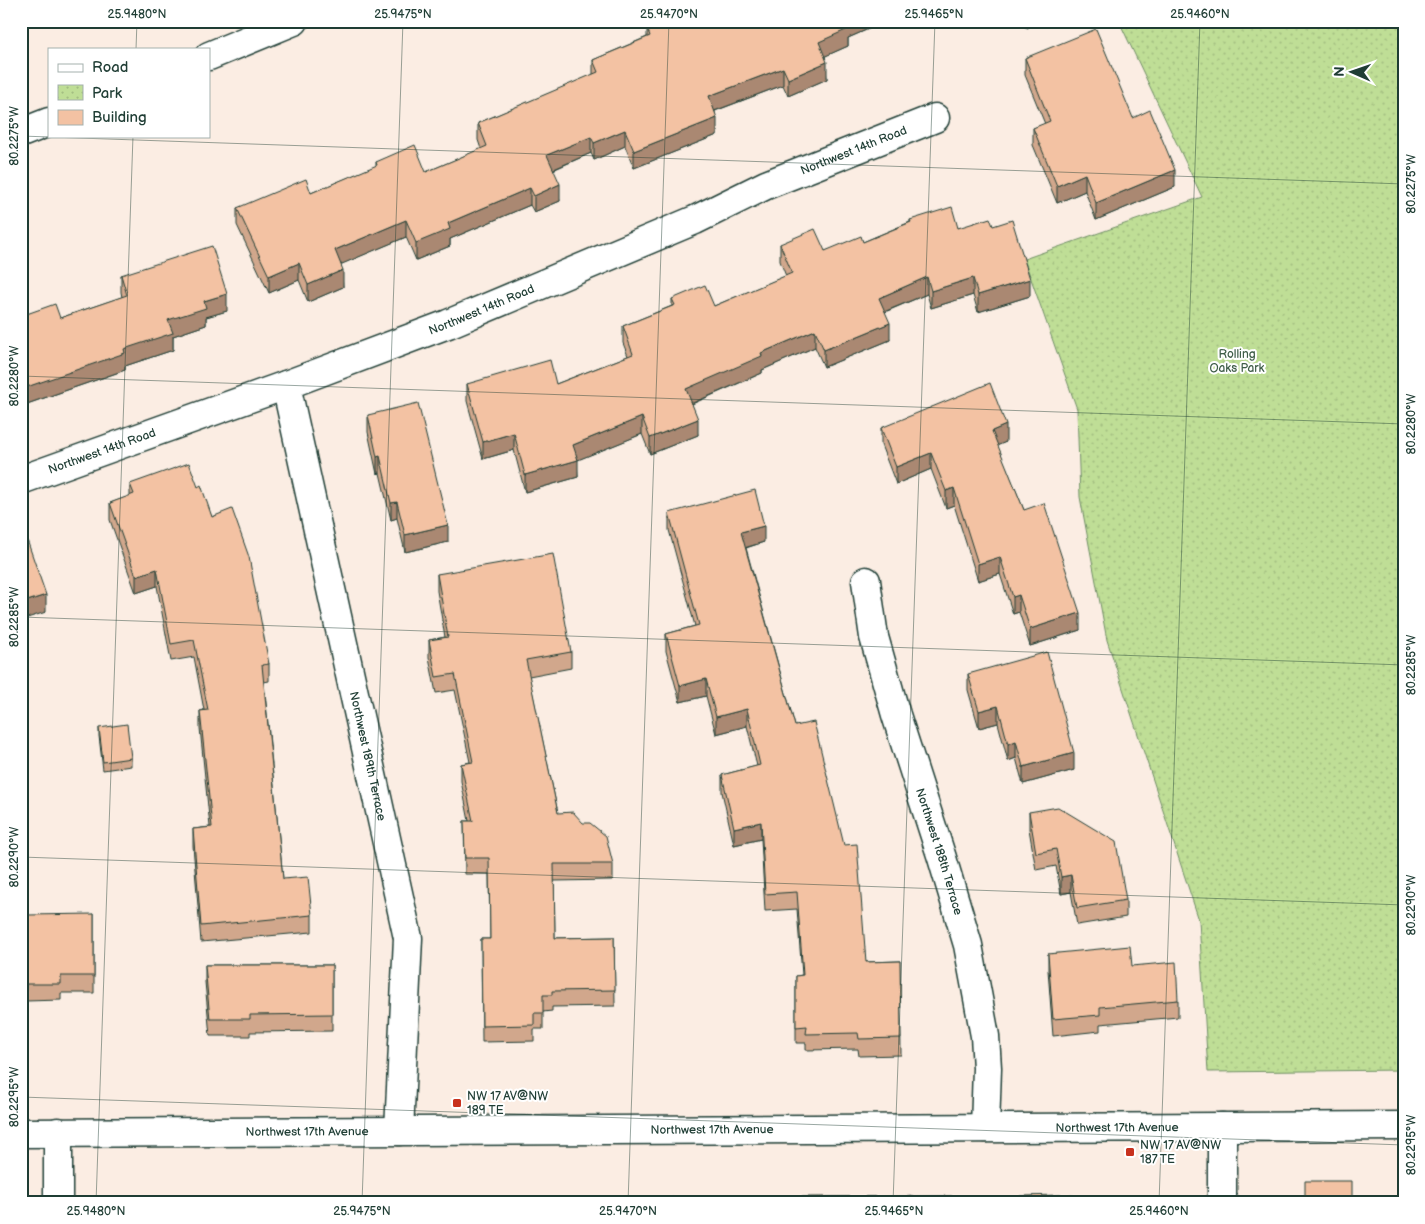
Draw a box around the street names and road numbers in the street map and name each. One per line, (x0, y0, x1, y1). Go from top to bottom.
street label: Northwest 14th Road (798, 122, 909, 178)
street label: Northwest 14th Road (426, 281, 537, 338)
street label: Northwest 14th Road (46, 425, 158, 477)
street label: Northwest 189th Terrace (346, 690, 389, 822)
street label: Northwest 188th Terrace (913, 786, 966, 917)
street label: Northwest 17th Avenue (1055, 1120, 1179, 1135)
street label: Northwest 17th Avenue (650, 1122, 774, 1137)
street label: Northwest 17th Avenue (245, 1124, 369, 1139)

